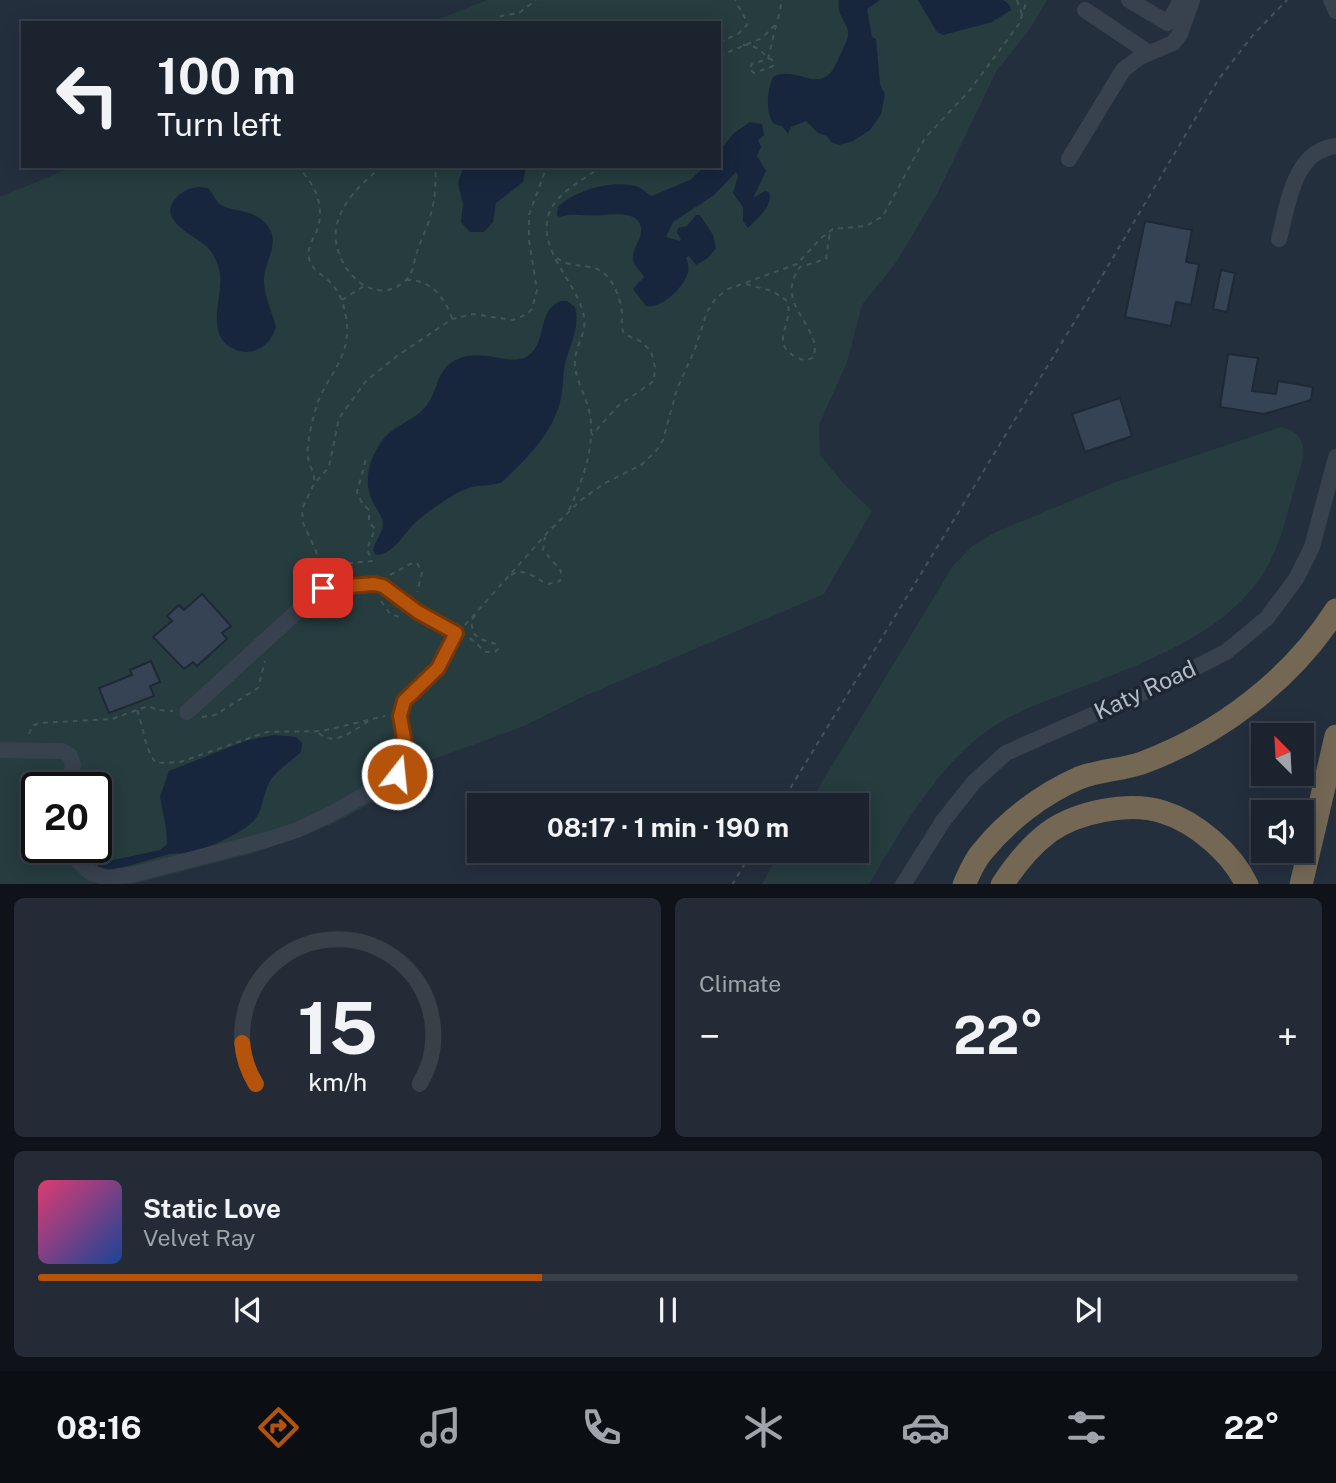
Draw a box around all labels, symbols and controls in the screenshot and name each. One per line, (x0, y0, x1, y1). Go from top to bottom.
text: 100 m (157, 47, 296, 105)
icon: left (42, 49, 133, 140)
text: Turn left (157, 106, 282, 143)
pin (293, 558, 353, 618)
icon: arrive (304, 569, 342, 607)
street label: Katy Road (1090, 654, 1200, 725)
north arrow (1251, 723, 1314, 786)
map controls (1251, 723, 1314, 863)
position arrow (360, 737, 434, 811)
speed limit sign: 20 (21, 772, 112, 863)
button: sound (1251, 800, 1314, 863)
text: 08:17 · 1 min · 190 m (547, 812, 789, 843)
text: Climate (699, 970, 781, 997)
text: 15 (297, 985, 378, 1070)
text: 22° (953, 1005, 1044, 1066)
text: − (699, 1014, 720, 1059)
text: + (1277, 1014, 1298, 1059)
text: km/h (308, 1066, 367, 1096)
text: Static Love (143, 1193, 281, 1224)
text: Velvet Ray (143, 1224, 255, 1251)
icon: previous (229, 1291, 267, 1329)
icon: pause (649, 1291, 687, 1329)
icon: next (1069, 1291, 1107, 1329)
icon: directions (254, 1403, 303, 1452)
icon: music (416, 1403, 465, 1452)
icon: phone (577, 1403, 626, 1452)
icon: climate (739, 1403, 788, 1452)
icon: car (901, 1403, 950, 1452)
icon: filters (1062, 1403, 1111, 1452)
text: 08:16 (56, 1409, 142, 1446)
text: 22° (1224, 1409, 1280, 1446)

